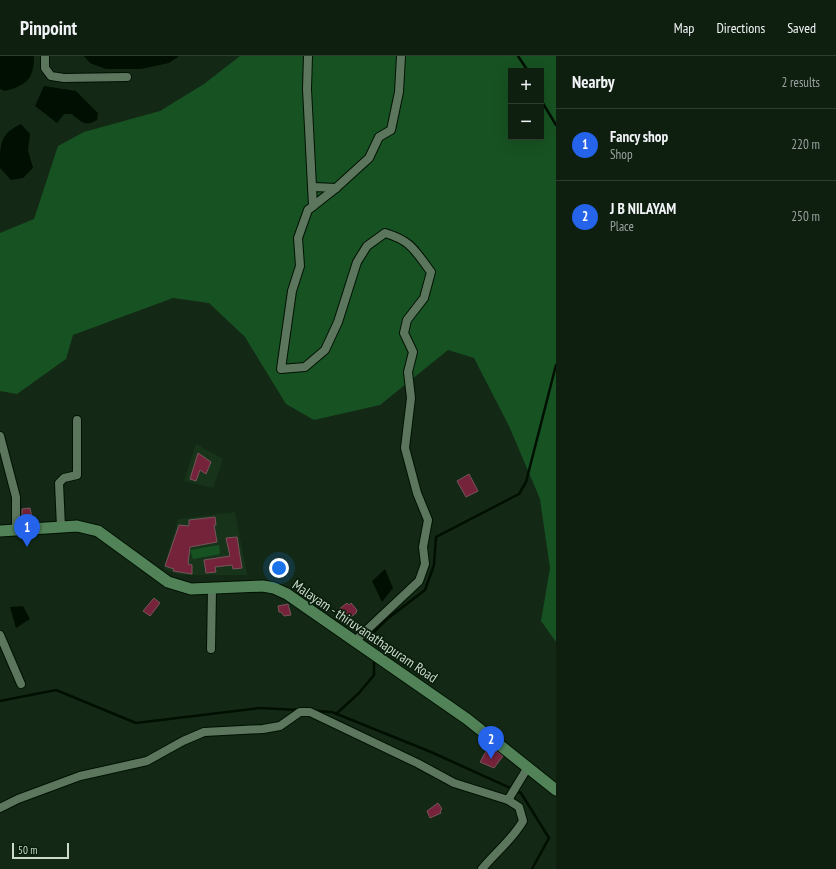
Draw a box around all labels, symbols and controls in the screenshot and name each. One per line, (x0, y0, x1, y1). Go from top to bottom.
text: Pinpoint (20, 16, 77, 40)
text: Map (674, 19, 694, 37)
text: Directions (716, 19, 765, 37)
text: Saved (787, 19, 816, 37)
map controls (508, 68, 544, 140)
button: + (508, 68, 544, 104)
text: Nearby (572, 71, 615, 93)
text: 2 results (781, 74, 820, 91)
button: − (508, 104, 544, 140)
text: Fancy shop (610, 127, 668, 146)
text: 1 (582, 136, 588, 153)
text: 220 m (791, 136, 820, 153)
text: Shop (610, 146, 633, 163)
text: J B NILAYAM (610, 199, 676, 218)
text: 2 (582, 208, 588, 225)
text: 250 m (791, 208, 820, 225)
text: Place (610, 218, 634, 235)
pin: 1 (14, 514, 40, 547)
your location (269, 558, 289, 578)
street label: Malayam - thiruvanathapuram Road (289, 576, 441, 686)
pin: 2 (478, 726, 504, 759)
scale bar (12, 841, 69, 860)
text: 50 m (18, 843, 37, 857)

